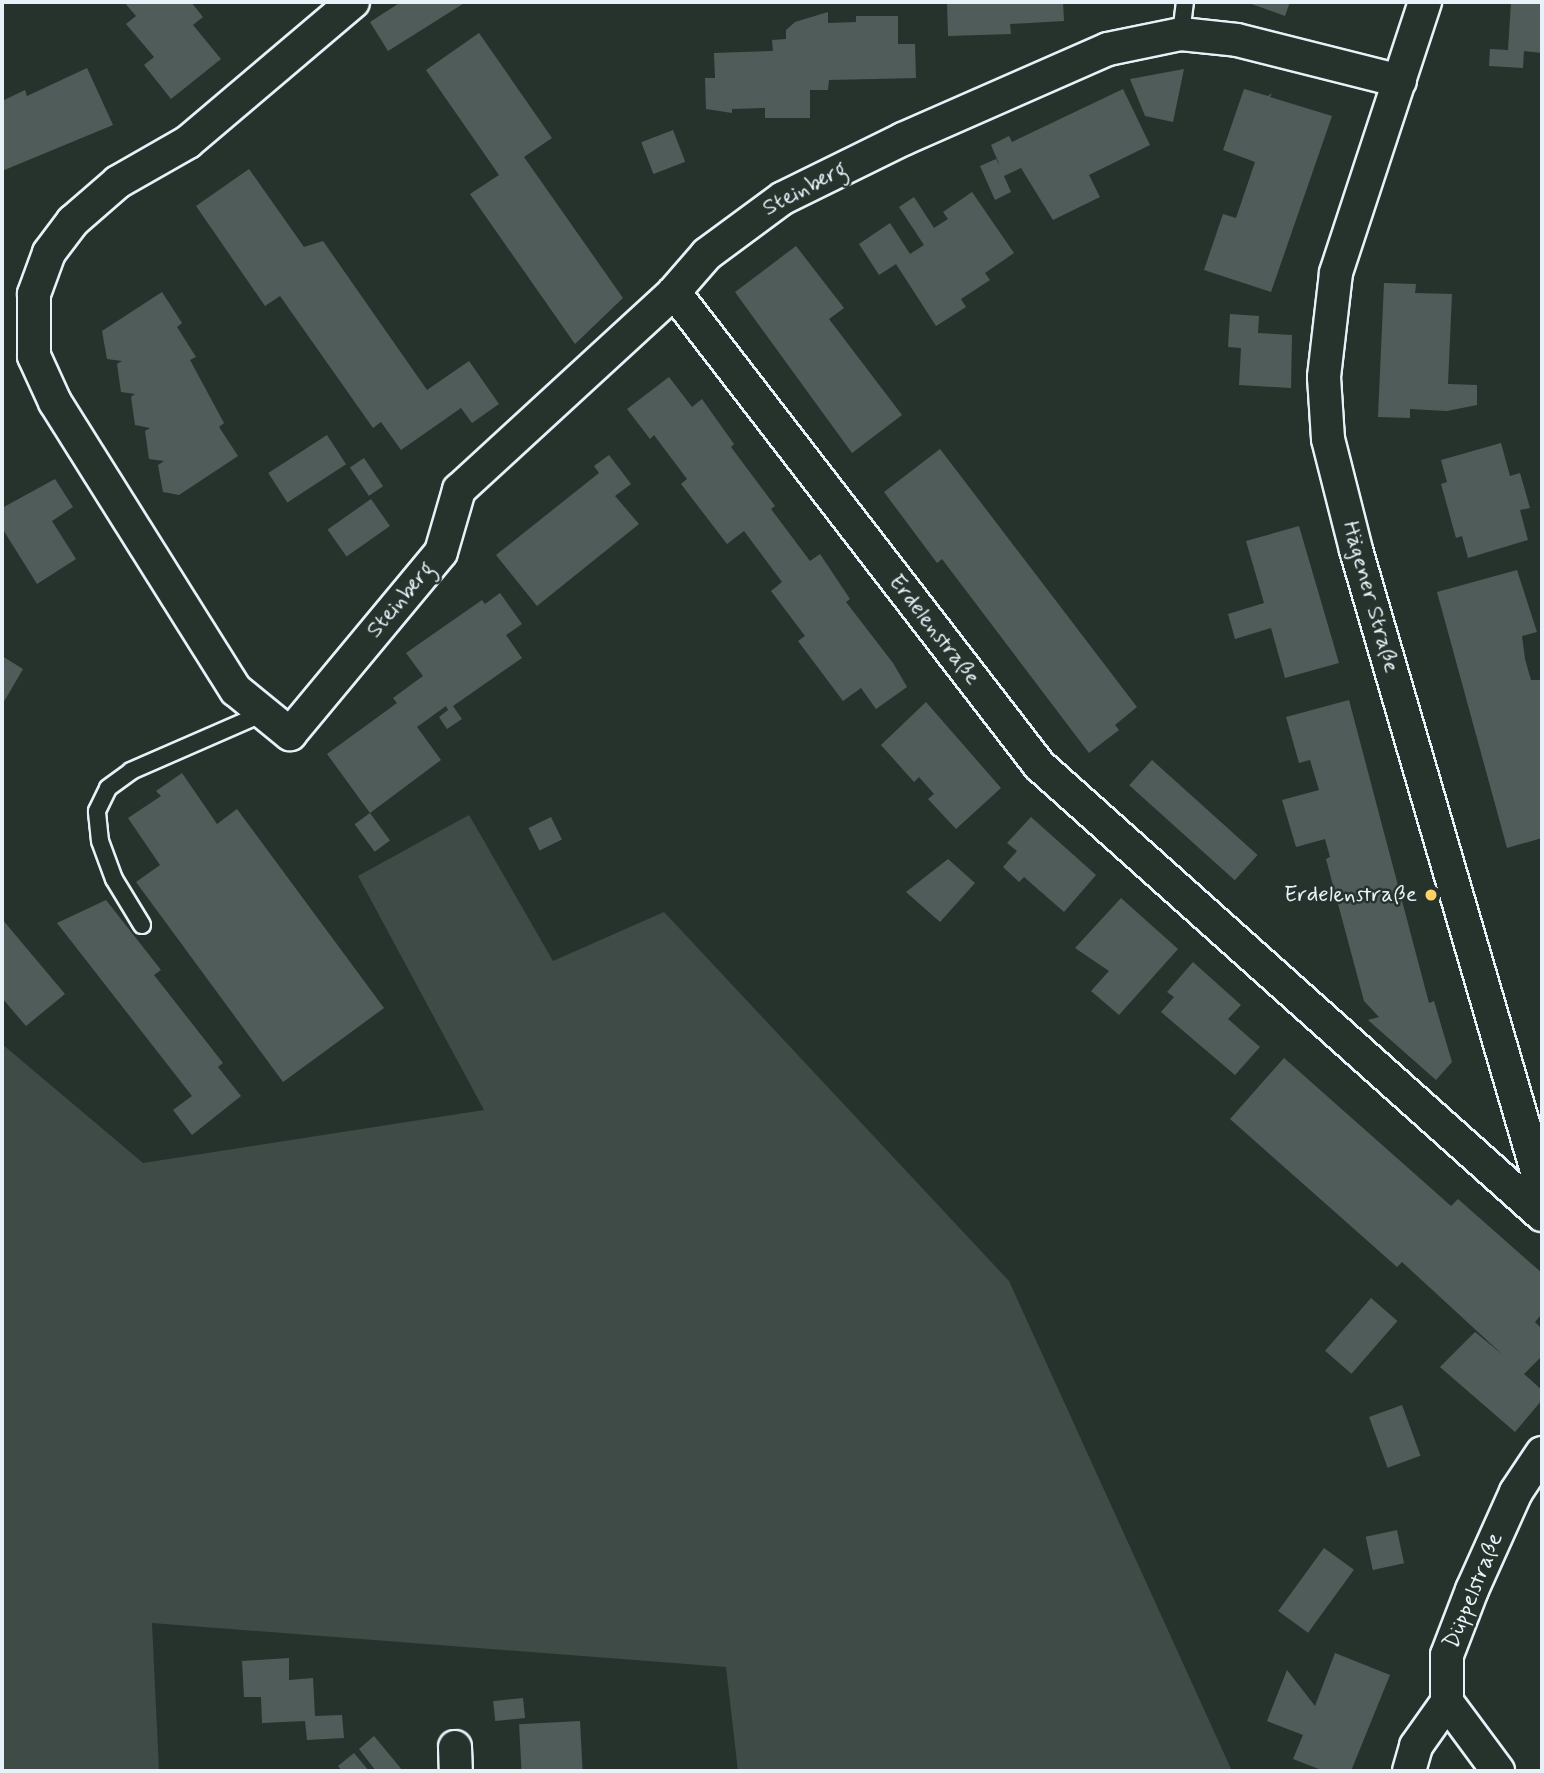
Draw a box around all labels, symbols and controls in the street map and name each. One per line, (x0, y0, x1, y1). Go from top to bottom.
street label: Steinberg (758, 155, 852, 223)
street label: Hägener Straße (1335, 518, 1405, 676)
street label: Steinberg (361, 556, 441, 644)
street label: Erdelenstraße (882, 569, 986, 691)
place label: Erdelenstraße (1284, 881, 1417, 909)
marker: Erdelenstraße (1423, 887, 1439, 903)
street label: Düppelstraße (1438, 1529, 1510, 1653)

